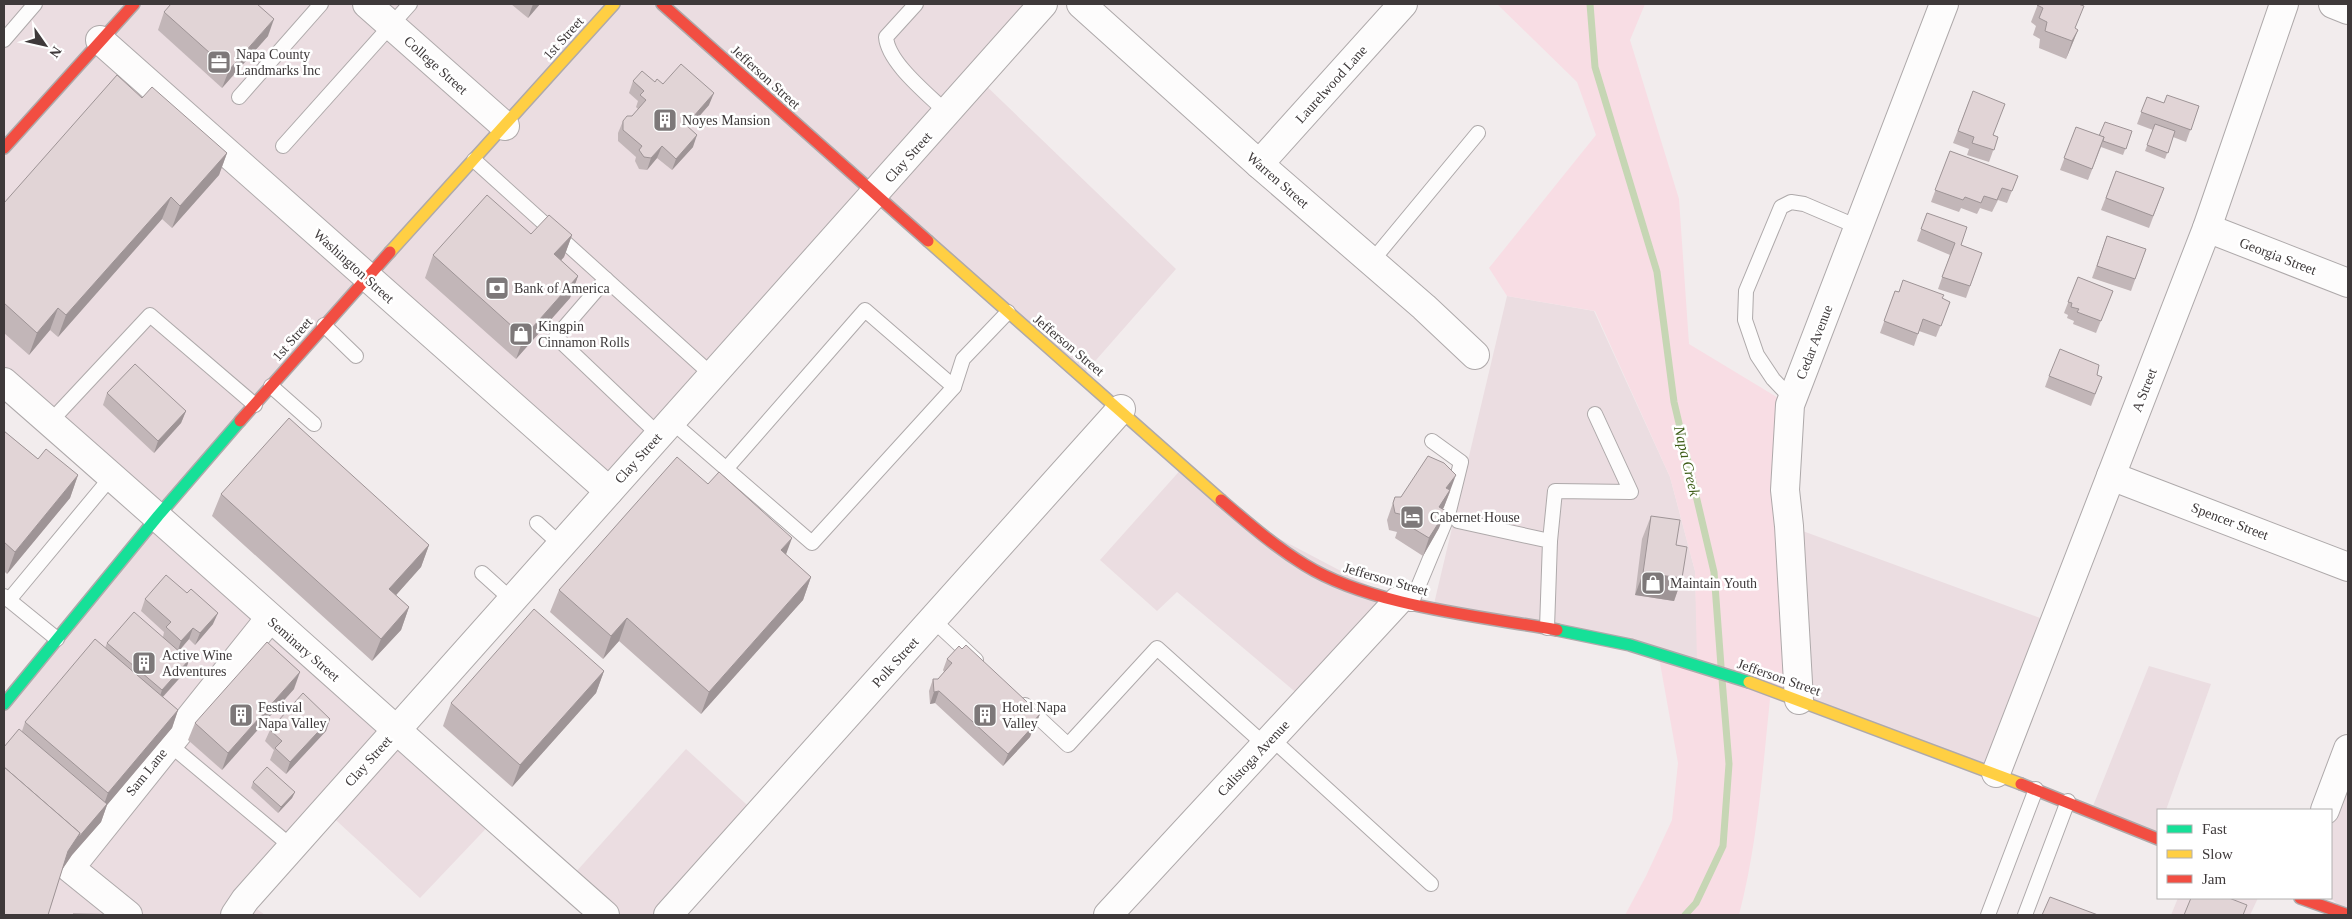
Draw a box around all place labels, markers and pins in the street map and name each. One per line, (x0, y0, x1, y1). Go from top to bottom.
place label: Napa County Landmarks Inc (236, 47, 320, 78)
office icon: Napa County Landmarks Inc (206, 49, 232, 75)
building icon: Noyes Mansion (652, 107, 678, 133)
place label: Noyes Mansion (682, 113, 770, 128)
bank icon: Bank of America (484, 275, 510, 301)
place label: Bank of America (514, 281, 610, 296)
place label: Kingpin Cinnamon Rolls (538, 319, 629, 350)
shop icon: Kingpin Cinnamon Rolls (508, 321, 534, 347)
hotel icon: Cabernet House (1399, 504, 1425, 530)
place label: Cabernet House (1430, 510, 1520, 525)
shop icon: Maintain Youth (1640, 570, 1666, 596)
place label: Maintain Youth (1670, 576, 1757, 591)
place label: Active Wine Adventures (162, 648, 232, 679)
building icon: Active Wine Adventures (131, 650, 157, 676)
place label: Festival Napa Valley (258, 700, 327, 731)
place label: Hotel Napa Valley (1002, 700, 1067, 731)
building icon: Festival Napa Valley (228, 702, 254, 728)
building icon: Hotel Napa Valley (972, 702, 998, 728)

